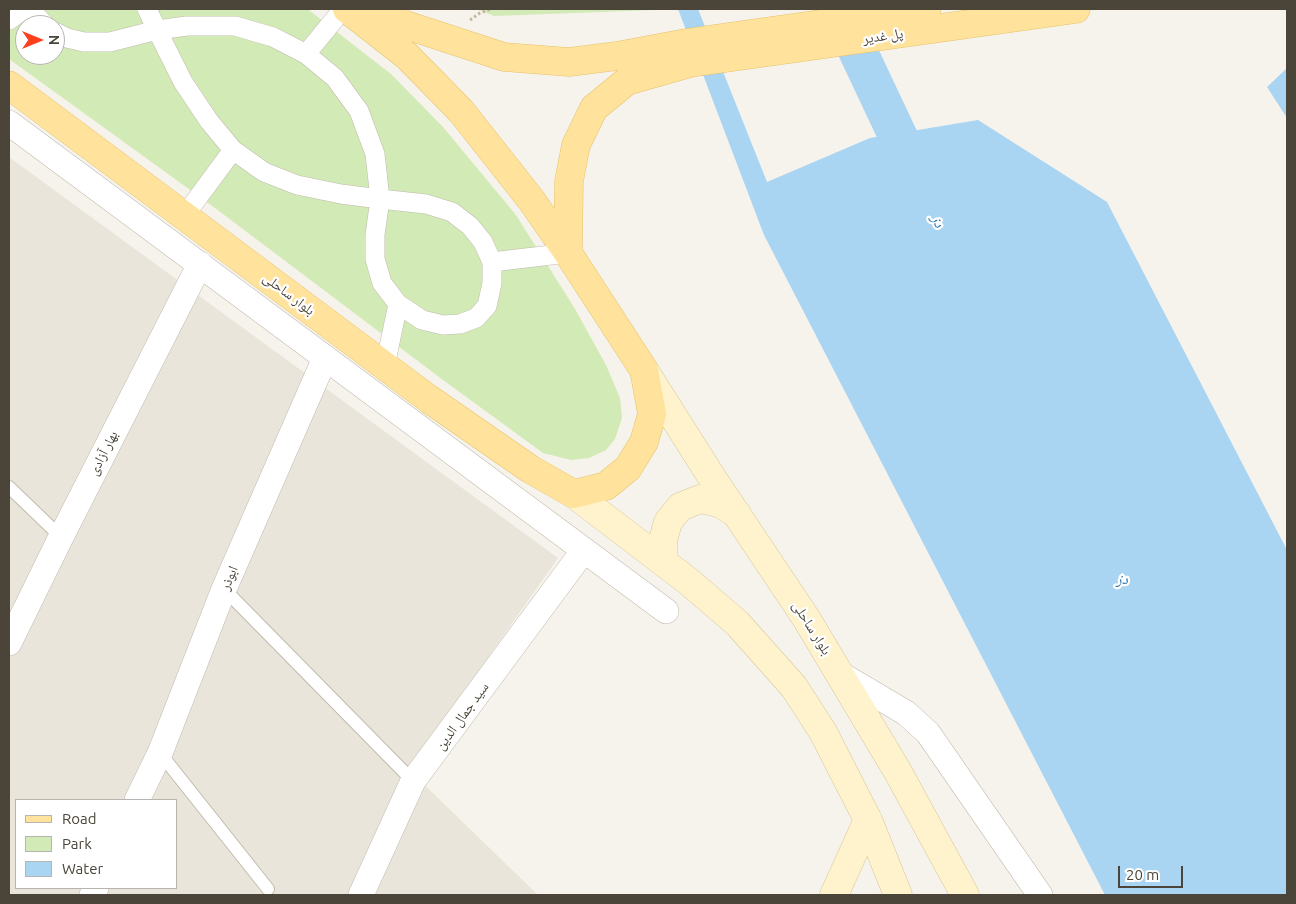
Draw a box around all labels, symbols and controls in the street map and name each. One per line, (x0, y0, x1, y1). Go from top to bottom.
north arrow (15, 15, 65, 65)
street label: پل غدیر (862, 25, 904, 47)
text: N (46, 35, 62, 45)
water label: دز (927, 212, 949, 230)
street label: بلوار ساحلی (260, 269, 318, 319)
street label: بهار آزادی (85, 428, 121, 478)
street label: ابوذر (216, 563, 242, 593)
water label: دز (1116, 570, 1128, 588)
street label: بلوار ساحلی (789, 598, 835, 658)
street label: سید جمال الدین (432, 679, 492, 753)
legend (15, 799, 178, 889)
text: Road (62, 810, 97, 827)
text: Park (62, 835, 92, 852)
scale bar (1121, 856, 1186, 888)
text: Water (62, 860, 103, 877)
text: 20 m (1126, 866, 1159, 883)

